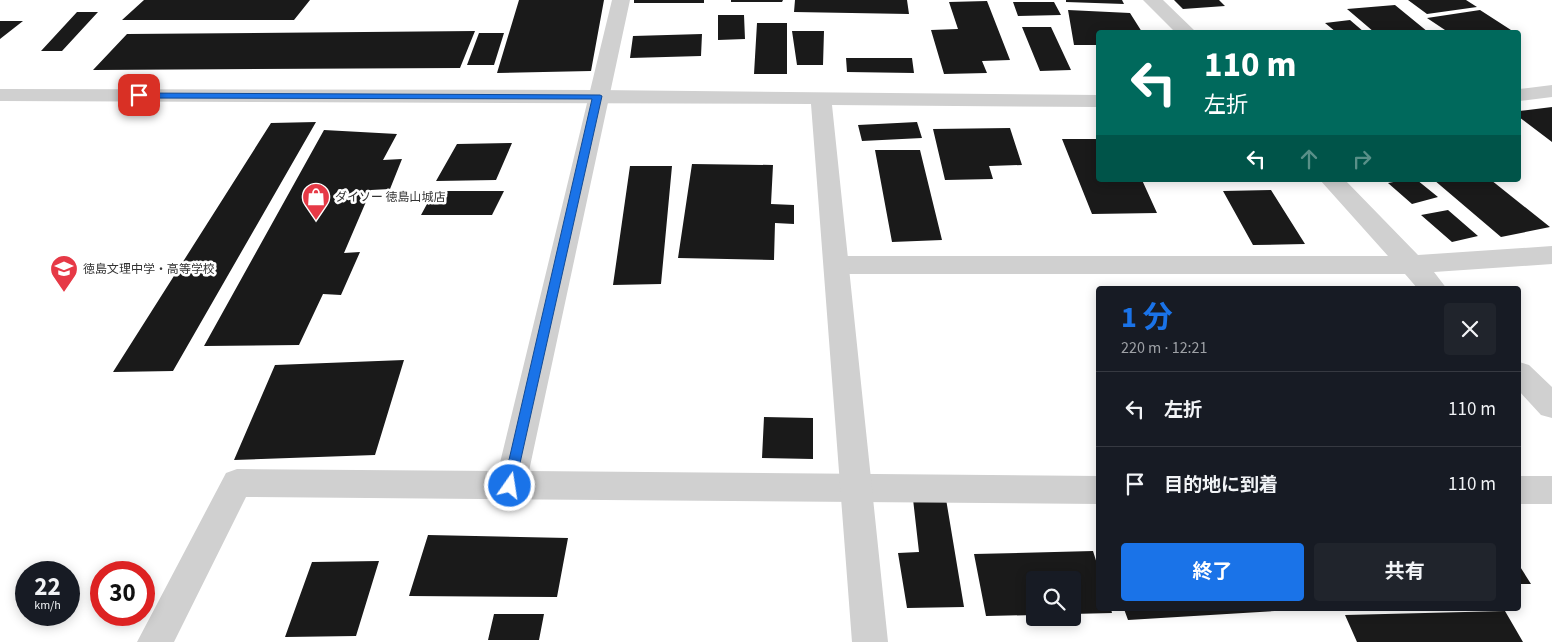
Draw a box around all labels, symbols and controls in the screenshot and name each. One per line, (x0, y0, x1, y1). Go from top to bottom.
text: 110 m (1204, 40, 1296, 90)
icon: left (1121, 50, 1186, 115)
pin (118, 74, 160, 116)
icon: arrive (125, 81, 153, 109)
text: 左折 (1204, 89, 1248, 121)
icon: left (1242, 145, 1270, 173)
icon: ahead (1295, 145, 1323, 173)
icon: right (1348, 145, 1376, 173)
shop icon: ダイソー 徳島山城店 (301, 182, 331, 221)
place label: ダイソー 徳島山城店 (335, 189, 445, 206)
school or university icon: 徳島文理中学・高等学校 (49, 254, 79, 293)
place label: 徳島文理中学・高等学校 (83, 261, 215, 278)
text: 1 分 (1121, 296, 1173, 339)
button: close (1444, 303, 1496, 355)
text: 220 m · 12:21 (1121, 337, 1208, 359)
icon: left (1121, 395, 1149, 423)
text: 110 m (1448, 396, 1496, 423)
text: 左折 (1164, 397, 1202, 424)
position arrow (483, 459, 535, 511)
icon: arrive (1121, 470, 1149, 498)
text: 110 m (1448, 471, 1496, 498)
text: 目的地に到着 (1164, 472, 1278, 499)
button: 終了 (1121, 543, 1304, 601)
button: 共有 (1314, 543, 1496, 601)
speed limit sign: 30 (90, 561, 155, 626)
text: 22 (34, 569, 61, 605)
map controls (1026, 571, 1081, 626)
button: search (1026, 571, 1081, 626)
text: km/h (34, 597, 61, 614)

